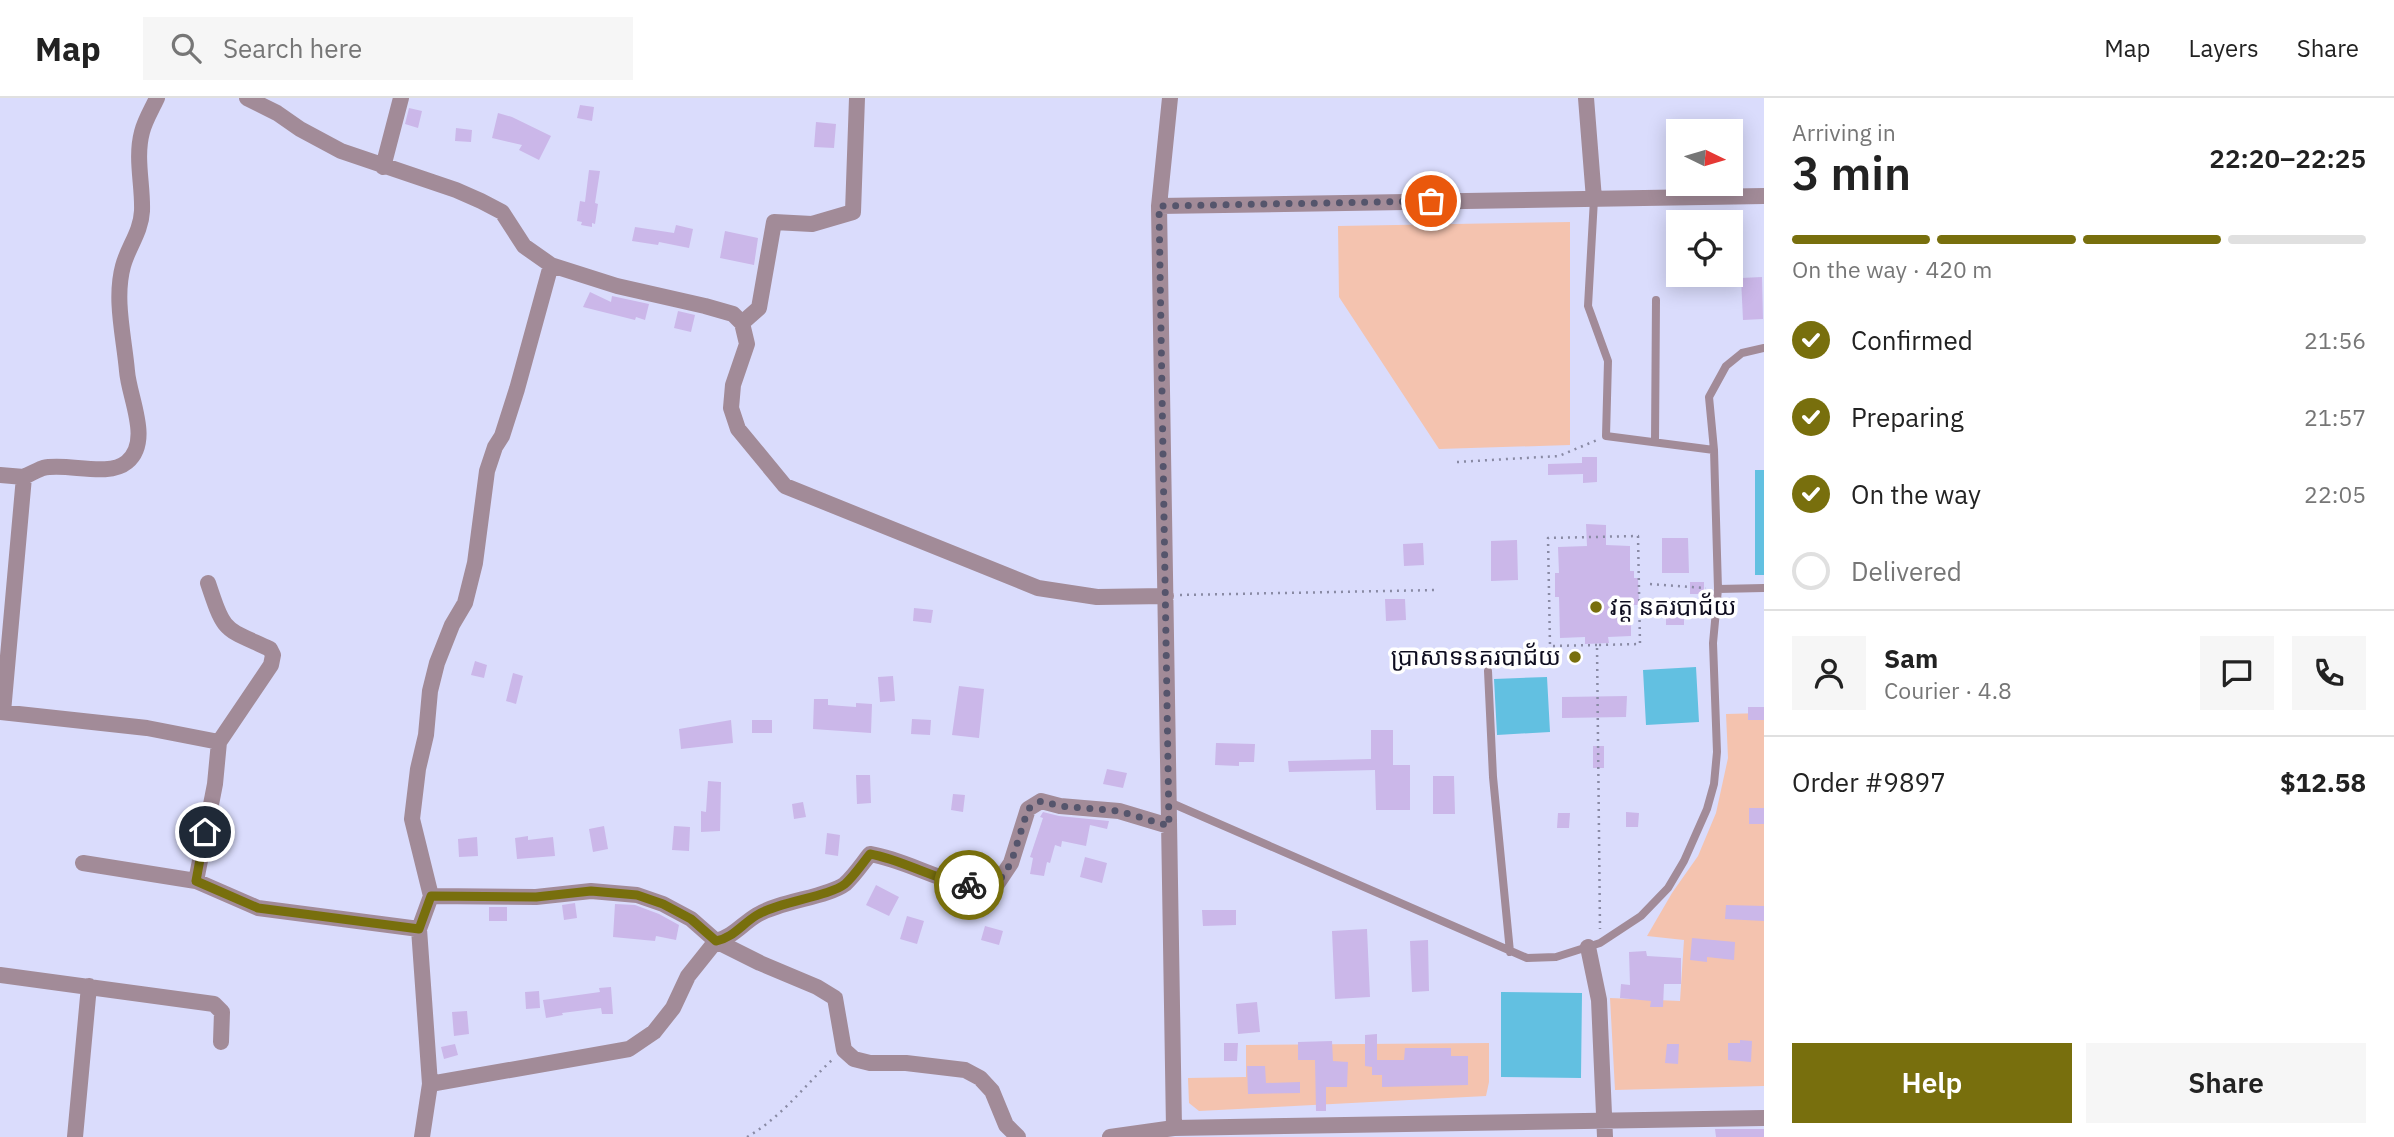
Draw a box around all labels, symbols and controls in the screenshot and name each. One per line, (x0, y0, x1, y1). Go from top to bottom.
search box (143, 17, 633, 80)
text: Map (35, 27, 101, 70)
icon: search (167, 29, 205, 67)
text: Search here (223, 31, 362, 65)
text: Map (2104, 32, 2151, 64)
text: Layers (2189, 32, 2259, 64)
text: Share (2297, 32, 2359, 64)
text: Arriving in (1792, 117, 1896, 147)
north arrow (1666, 119, 1743, 196)
map controls (1666, 119, 1743, 287)
text: 22:20–22:25 (2209, 141, 2366, 175)
text: 3 min (1792, 143, 1911, 203)
pin (1401, 171, 1461, 231)
icon: bag (1412, 182, 1450, 220)
button: locate (1666, 210, 1743, 287)
text: On the way · 420 m (1792, 254, 1992, 284)
icon: check (1792, 321, 1830, 359)
text: Confirmed (1851, 323, 1973, 357)
text: 21:56 (2304, 325, 2366, 355)
icon: check (1792, 398, 1830, 436)
text: Preparing (1851, 400, 1964, 434)
text: 21:57 (2304, 402, 2366, 432)
icon: check (1792, 475, 1830, 513)
text: On the way (1851, 477, 1981, 511)
text: 22:05 (2304, 479, 2366, 509)
text: Delivered (1851, 554, 1962, 588)
place label: វត្ត នគរបាជ័យ (1610, 590, 1736, 622)
marker: វត្ត នគរបាជ័យ (1588, 599, 1604, 615)
button: person (1792, 636, 1866, 710)
button: chat (2200, 636, 2274, 710)
button: phone (2292, 636, 2366, 710)
place label: ប្រាសាទនគរបាជ័យ (1391, 640, 1561, 672)
text: Sam (1884, 641, 1938, 675)
marker: ប្រាសាទនគរបាជ័យ (1567, 649, 1583, 665)
text: Courier · 4.8 (1884, 675, 2012, 705)
text: Order #9897 (1792, 765, 1946, 799)
text: $12.58 (2280, 765, 2366, 799)
pin (175, 802, 235, 862)
icon: home (186, 813, 224, 851)
courier (934, 850, 1004, 920)
icon: bike (950, 866, 988, 904)
button: Help (1792, 1043, 2072, 1123)
button: Share (2086, 1043, 2366, 1123)

